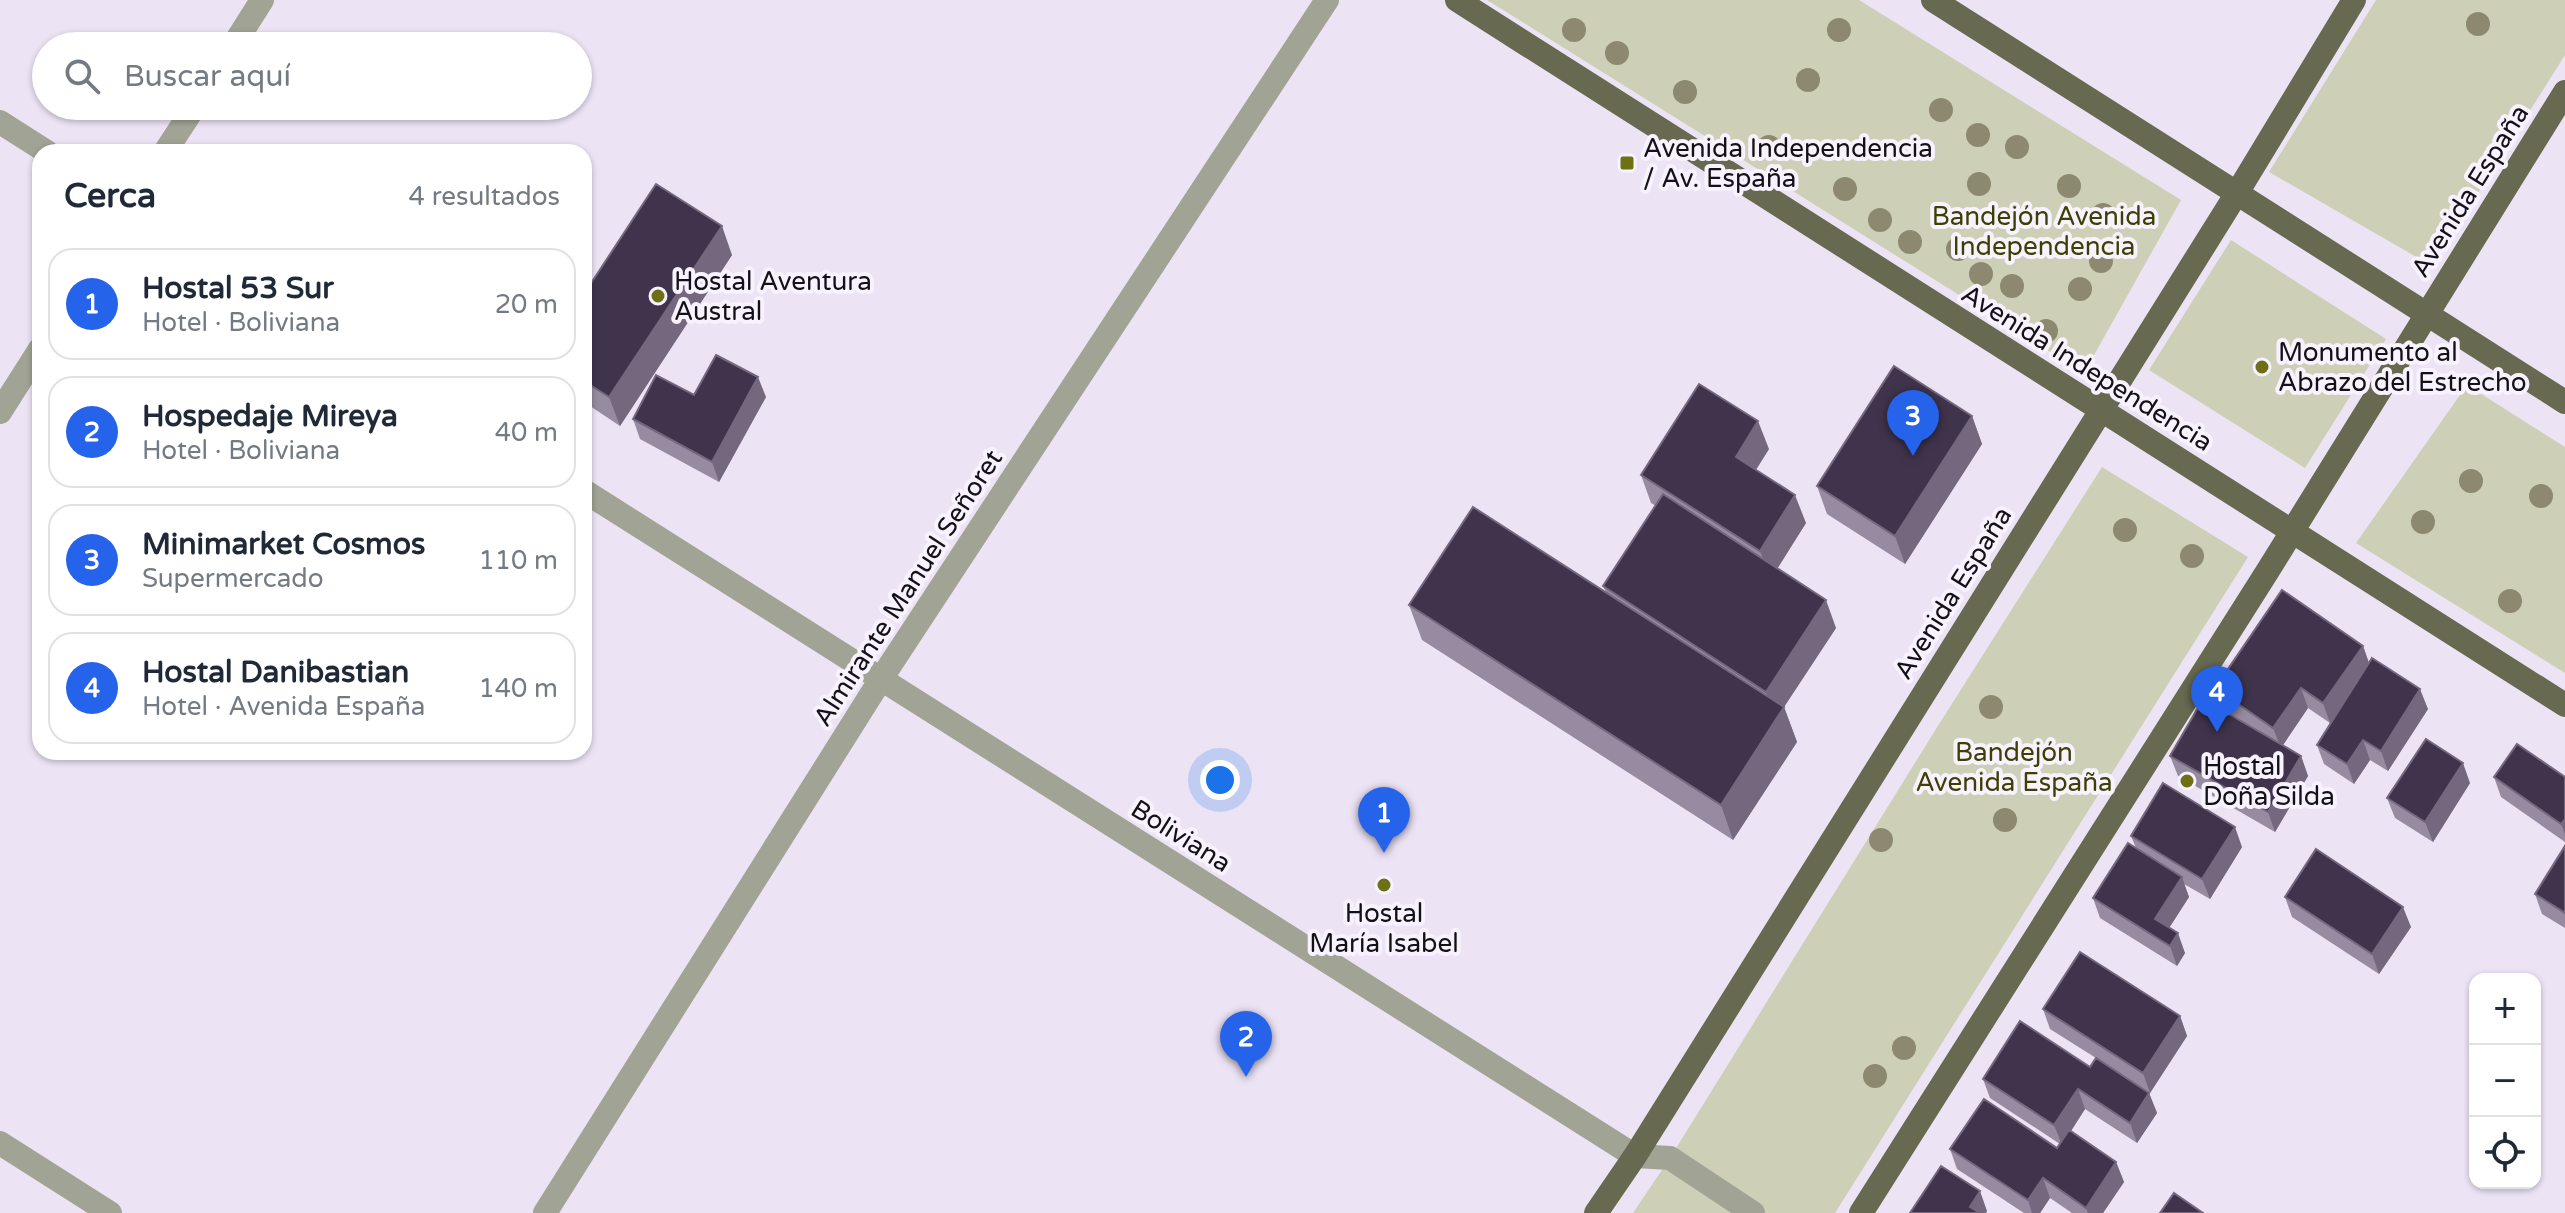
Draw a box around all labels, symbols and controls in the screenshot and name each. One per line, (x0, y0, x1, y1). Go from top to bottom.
search box (32, 32, 592, 120)
icon: search (60, 54, 104, 98)
text: Buscar aquí (124, 58, 291, 95)
street label: Avenida España (2405, 99, 2535, 283)
place label: Avenida Independencia / Av. España (1643, 133, 1933, 194)
marker: Avenida Independencia / Av. España (1618, 154, 1636, 172)
text: Cerca (64, 176, 156, 217)
text: 4 resultados (409, 181, 560, 212)
park label: Bandejón Avenida Independencia (1932, 201, 2156, 262)
place label: Hostal Aventura Austral (674, 266, 872, 327)
text: Hostal 53 Sur (142, 270, 334, 307)
street label: Avenida Independencia (1956, 278, 2218, 458)
marker: Hostal Aventura Austral (649, 287, 667, 305)
text: 1 (84, 289, 100, 320)
text: 20 m (495, 289, 558, 320)
text: Hotel · Boliviana (142, 307, 340, 338)
place label: Monumento al Abrazo del Estrecho (2278, 337, 2527, 398)
marker: Monumento al Abrazo del Estrecho (2253, 358, 2271, 376)
pin: 3 (1887, 390, 1939, 456)
text: Hospedaje Mireya (142, 398, 398, 435)
text: 2 (84, 417, 100, 448)
text: 40 m (495, 417, 558, 448)
text: Hotel · Boliviana (142, 435, 340, 466)
street label: Almirante Manuel Señoret (807, 444, 1009, 732)
street label: Avenida España (1888, 501, 2018, 685)
text: Minimarket Cosmos (142, 526, 425, 563)
text: 3 (84, 545, 100, 576)
text: 110 m (478, 545, 558, 576)
text: Supermercado (142, 563, 324, 594)
text: Hostal Danibastian (142, 654, 409, 691)
pin: 4 (2191, 666, 2243, 732)
text: 4 (84, 673, 100, 704)
text: 140 m (478, 673, 558, 704)
text: Hotel · Avenida España (142, 691, 425, 722)
park label: Bandejón Avenida España (1915, 737, 2113, 798)
place label: Hostal Doña Silda (2203, 751, 2335, 812)
your location (1200, 760, 1240, 800)
marker: Hostal Doña Silda (2178, 772, 2196, 790)
pin: 1 (1358, 787, 1410, 853)
street label: Boliviana (1125, 793, 1237, 879)
marker: Hostal María Isabel (1375, 876, 1393, 894)
place label: Hostal María Isabel (1309, 898, 1459, 959)
map controls (2469, 973, 2541, 1189)
button: + (2469, 973, 2541, 1045)
pin: 2 (1220, 1011, 1272, 1077)
button: − (2469, 1045, 2541, 1117)
button: locate (2469, 1117, 2541, 1189)

